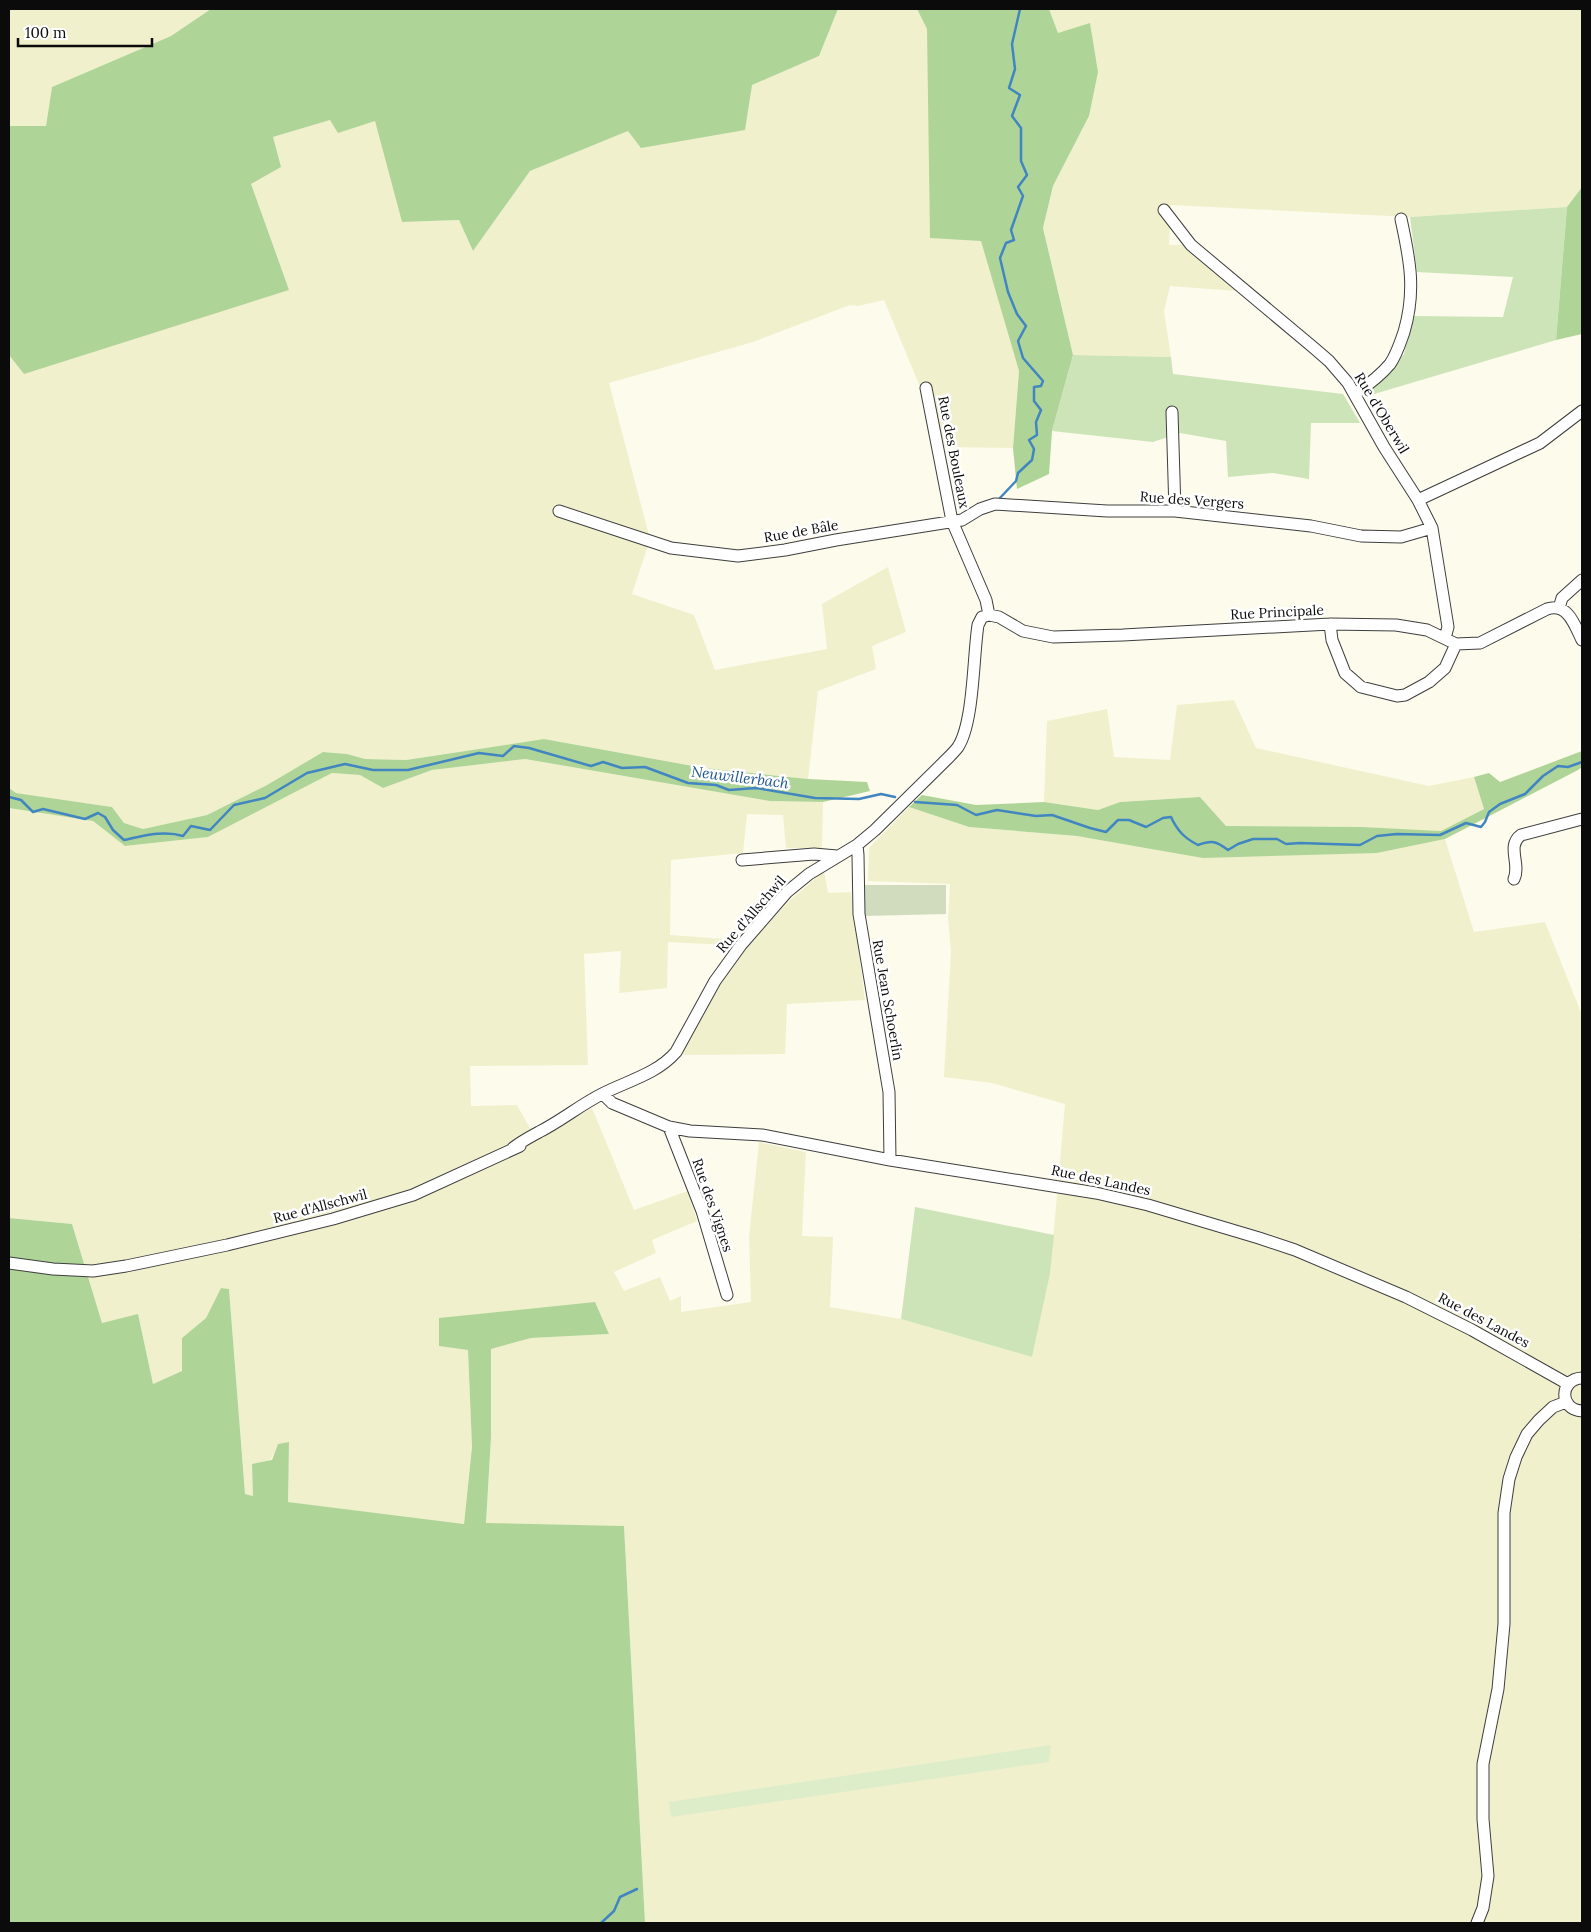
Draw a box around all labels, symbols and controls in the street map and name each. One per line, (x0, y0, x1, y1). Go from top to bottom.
scale bar (18, 15, 151, 47)
text: 100 m (25, 23, 66, 42)
street label: Rue d'Oberwil (1351, 369, 1413, 457)
street label: Rue des Bouleaux (934, 394, 974, 510)
street label: Rue des Vergers (1139, 487, 1245, 513)
street label: Rue de Bâle (762, 516, 840, 546)
street label: Rue Principale (1230, 601, 1325, 623)
water label: Neuwillerbach (690, 762, 790, 792)
street label: Rue d'Allschwil (713, 872, 790, 956)
street label: Rue Jean Schoerlin (869, 938, 908, 1062)
street label: Rue des Vignes (689, 1156, 737, 1254)
street label: Rue des Landes (1050, 1161, 1152, 1199)
street label: Rue d'Allschwil (271, 1185, 369, 1227)
street label: Rue des Landes (1435, 1288, 1533, 1352)

